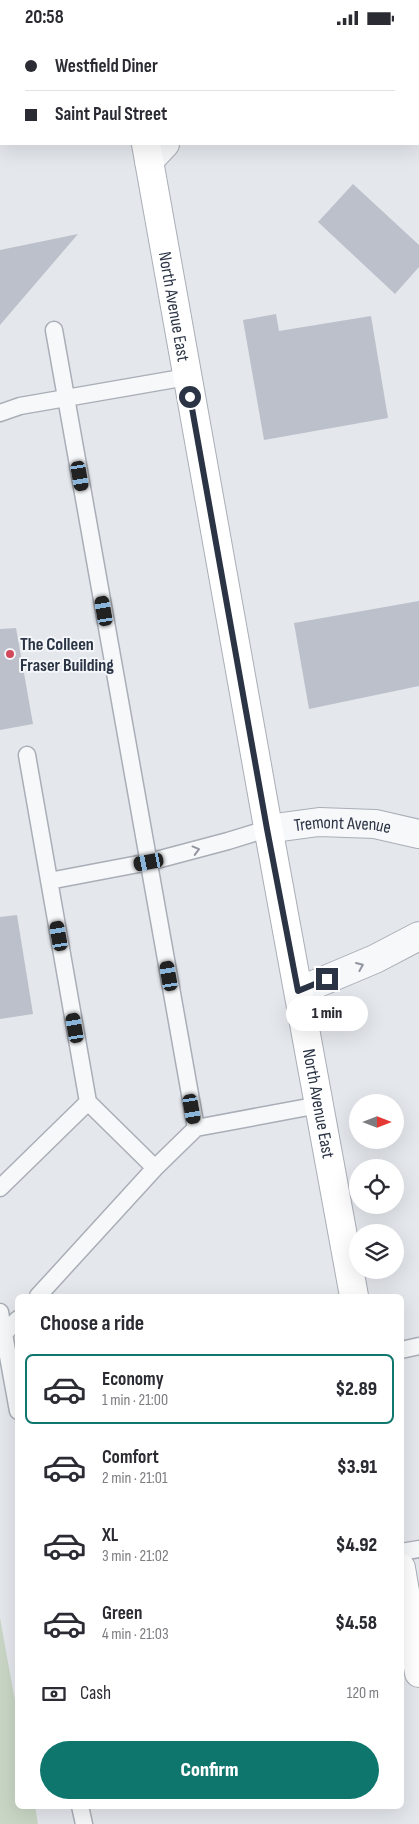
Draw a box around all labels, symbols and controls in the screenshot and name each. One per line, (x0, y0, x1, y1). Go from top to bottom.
text: 20:58 (25, 6, 64, 29)
text: Westfield Diner (55, 55, 158, 78)
text: Saint Paul Street (55, 103, 167, 126)
street label: North Avenue East (154, 250, 194, 364)
route start (179, 386, 201, 408)
car (70, 460, 89, 492)
car (94, 595, 113, 627)
place label: The Colleen Fraser Building (20, 634, 114, 676)
marker: The Colleen Fraser Building (4, 648, 16, 660)
street label: Tremont Avenue (293, 811, 393, 838)
one-way arrow (192, 845, 200, 855)
car (132, 852, 165, 872)
car (49, 920, 68, 952)
car (159, 960, 178, 992)
one-way arrow (355, 961, 364, 972)
route end (316, 968, 338, 990)
callout: 1 min (286, 997, 368, 1031)
text: 1 min (312, 1004, 342, 1023)
car (65, 1012, 84, 1044)
street label: North Avenue East (298, 1047, 339, 1161)
car (182, 1093, 201, 1125)
north arrow (349, 1094, 404, 1149)
map controls (349, 1094, 404, 1279)
button: locate (349, 1159, 404, 1214)
button: layers (349, 1224, 404, 1279)
text: Choose a ride (40, 1310, 144, 1337)
icon: car (42, 1367, 87, 1412)
text: Economy (102, 1368, 164, 1391)
text: $2.89 (335, 1378, 377, 1401)
text: 1 min · 21:00 (102, 1391, 168, 1410)
icon: car (42, 1445, 87, 1490)
text: Comfort (102, 1446, 159, 1469)
text: $3.91 (337, 1456, 377, 1479)
text: 2 min · 21:01 (102, 1469, 168, 1488)
icon: car (42, 1523, 87, 1568)
text: XL (102, 1524, 118, 1547)
text: $4.92 (336, 1534, 377, 1557)
text: 3 min · 21:02 (102, 1547, 169, 1566)
icon: car (42, 1601, 87, 1646)
text: Green (102, 1602, 142, 1625)
text: $4.58 (335, 1612, 377, 1635)
text: 4 min · 21:03 (102, 1625, 169, 1644)
icon: cash (40, 1680, 68, 1708)
text: Cash (80, 1682, 111, 1705)
text: 120 m (347, 1684, 379, 1703)
button: Confirm (40, 1741, 379, 1799)

